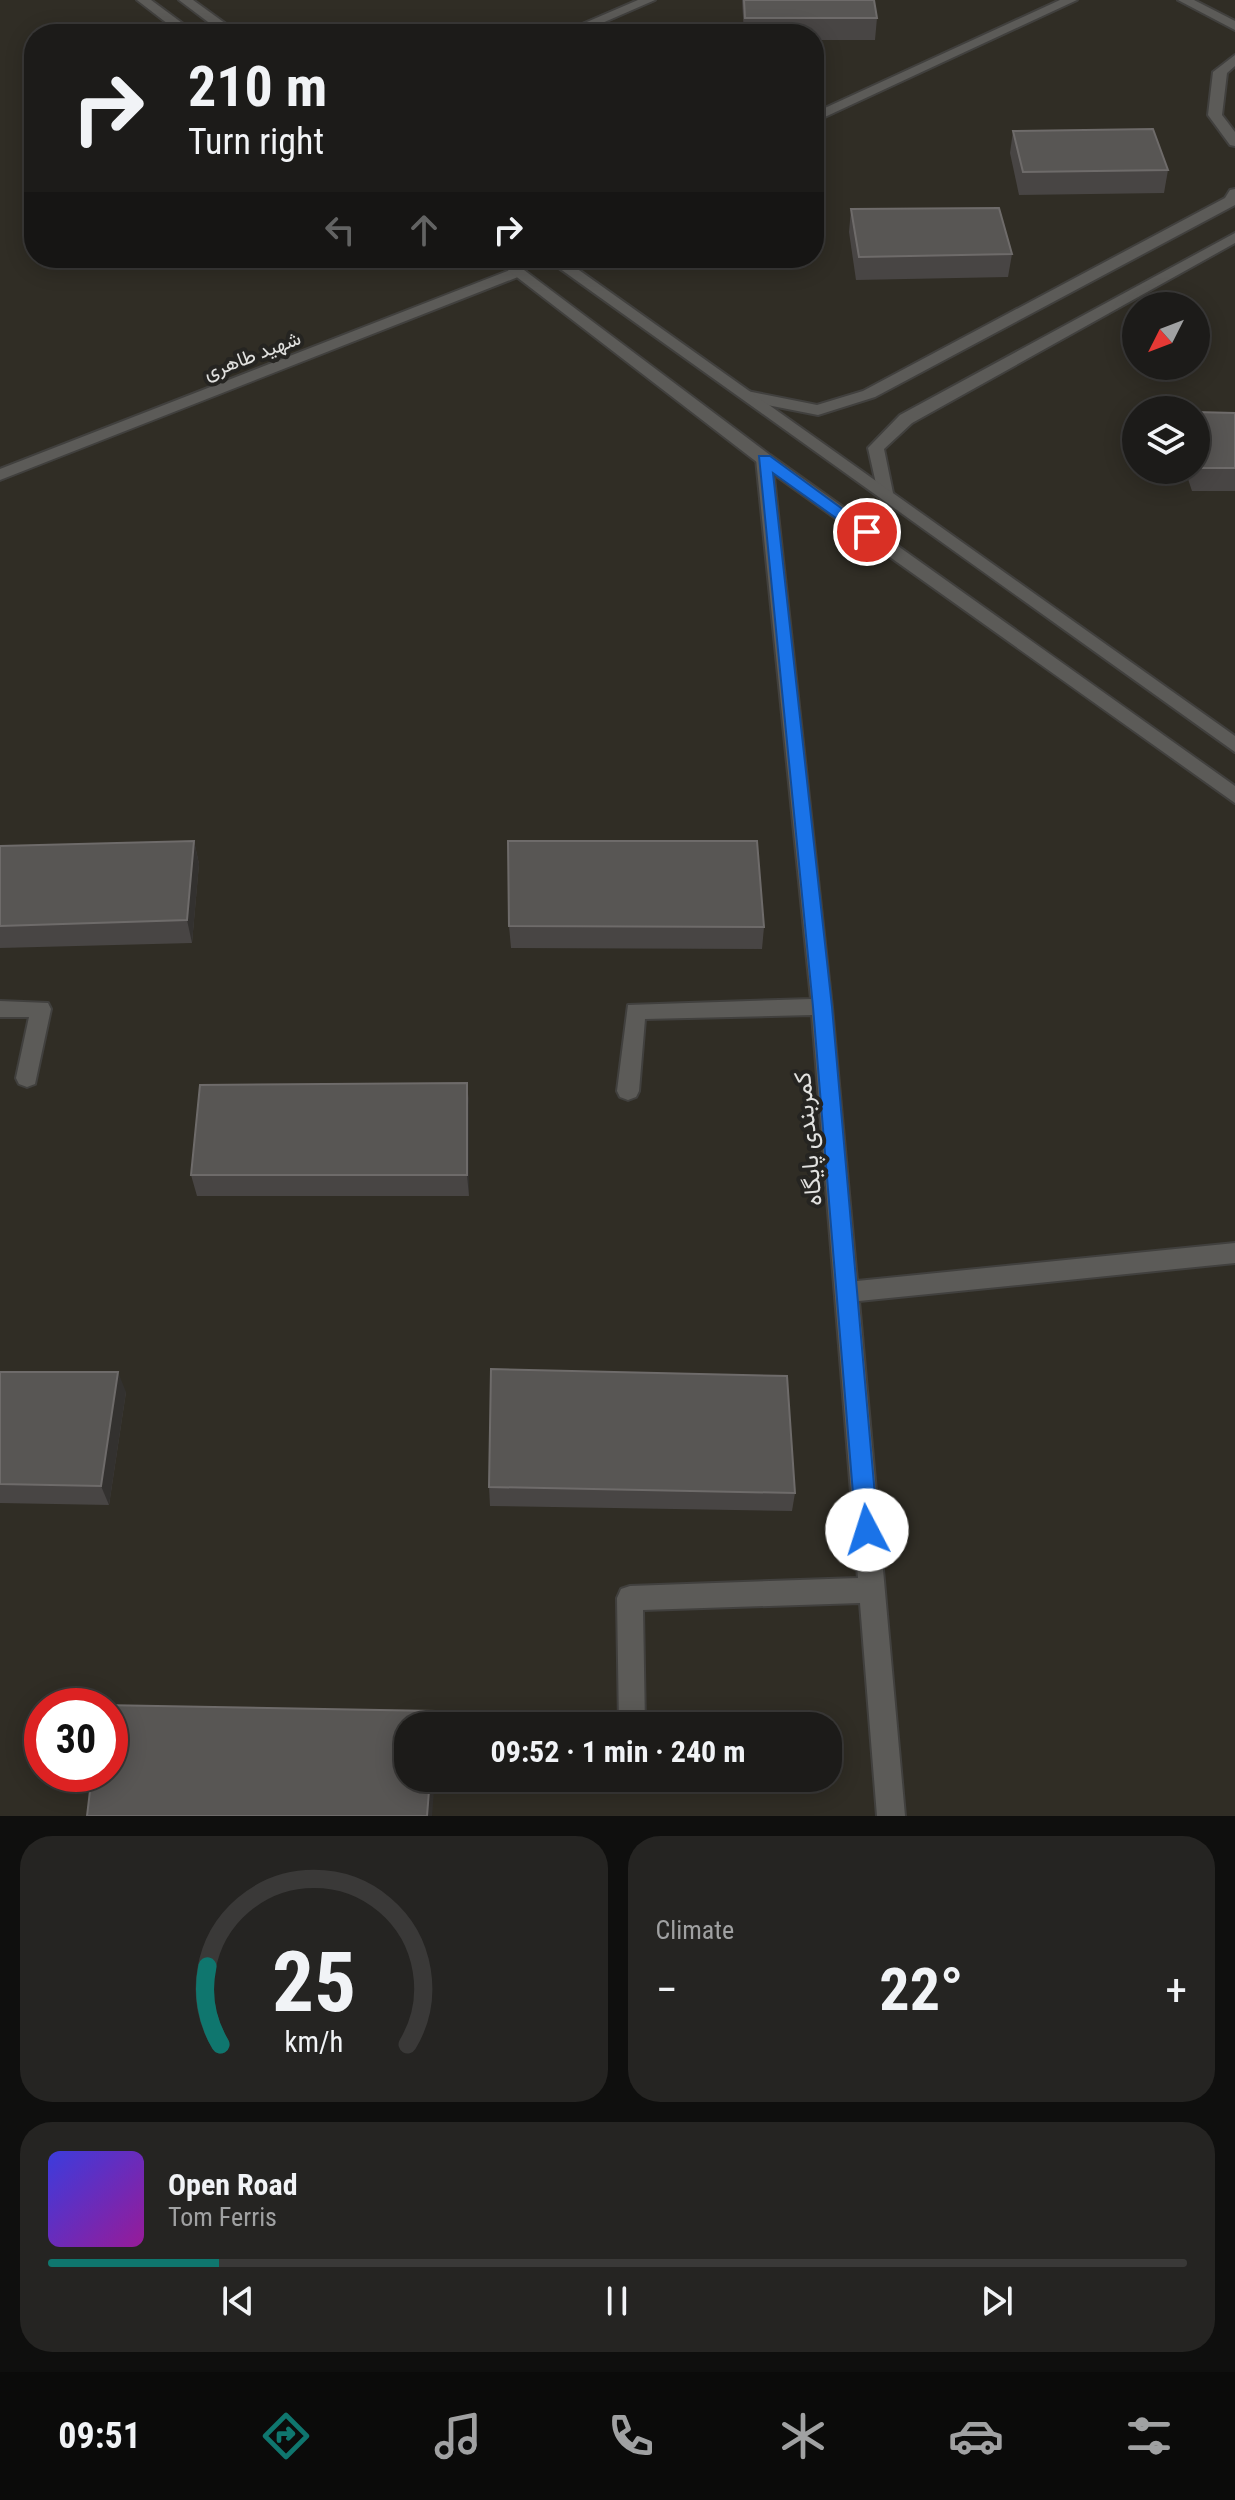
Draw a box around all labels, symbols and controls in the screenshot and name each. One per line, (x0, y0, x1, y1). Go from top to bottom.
text: 210 m (188, 54, 327, 120)
icon: right (56, 56, 160, 160)
text: Turn right (188, 121, 324, 163)
icon: left (318, 208, 362, 252)
icon: ahead (402, 208, 446, 252)
icon: right (486, 208, 530, 252)
north arrow (1122, 292, 1210, 380)
map controls (1122, 292, 1210, 484)
street label: شهید طاهری (200, 325, 304, 385)
button: layers (1122, 396, 1210, 484)
pin (833, 498, 901, 566)
icon: arrive (845, 510, 889, 554)
street label: کمربندی پایگاه (788, 1071, 830, 1207)
position arrow (825, 1488, 909, 1572)
speed limit sign: 30 (24, 1688, 128, 1792)
text: 09:52 · 1 min · 240 m (491, 1734, 745, 1769)
text: Climate (656, 1915, 734, 1945)
text: 25 (272, 1934, 356, 2031)
text: 22° (879, 1954, 963, 2025)
text: − (656, 1964, 678, 2016)
text: + (1165, 1964, 1187, 2016)
text: km/h (284, 2025, 343, 2059)
text: Open Road (168, 2167, 298, 2202)
text: Tom Ferris (168, 2202, 277, 2232)
icon: previous (216, 2279, 260, 2323)
icon: pause (595, 2279, 639, 2323)
icon: next (975, 2279, 1019, 2323)
icon: directions (258, 2408, 314, 2464)
icon: music (430, 2408, 486, 2464)
icon: phone (603, 2408, 659, 2464)
icon: climate (775, 2408, 831, 2464)
icon: car (948, 2408, 1004, 2464)
icon: filters (1121, 2408, 1177, 2464)
text: 09:51 (58, 2415, 141, 2457)

